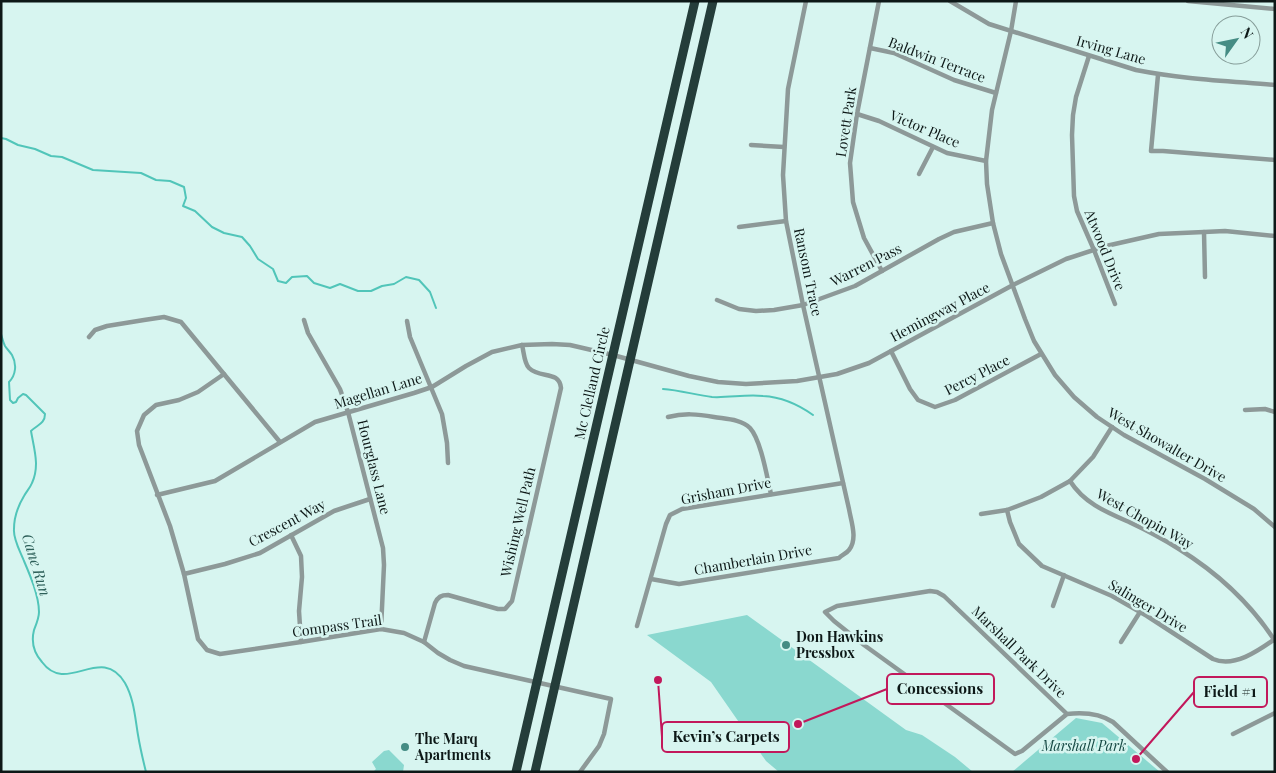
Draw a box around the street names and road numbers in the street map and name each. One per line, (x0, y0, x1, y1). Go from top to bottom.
street label: Irving Lane (1074, 31, 1148, 69)
street label: Baldwin Terrace (886, 32, 988, 87)
street label: Lovett Park (831, 85, 860, 158)
street label: Victor Place (886, 105, 963, 152)
street label: Atwood Drive (1080, 206, 1130, 293)
street label: Ransom Trace (790, 226, 827, 318)
street label: Warren Pass (826, 238, 905, 291)
street label: Hemingway Place (887, 277, 993, 346)
street label: Mc Clelland Circle (569, 325, 614, 441)
street label: Percy Place (941, 350, 1013, 399)
street label: Magellan Lane (332, 368, 424, 413)
street label: West Showalter Drive (1104, 402, 1230, 486)
street label: Hourglass Lane (353, 417, 395, 516)
street label: Wishing Well Path (495, 464, 540, 580)
street label: Grisham Drive (679, 472, 773, 509)
street label: West Chopin Way (1092, 484, 1197, 553)
street label: Crescent Way (245, 494, 329, 551)
street label: Chamberlain Drive (692, 540, 813, 579)
street label: Salinger Drive (1105, 575, 1191, 637)
street label: Marshall Park Drive (968, 602, 1071, 702)
street label: Compass Trail (291, 610, 383, 641)

